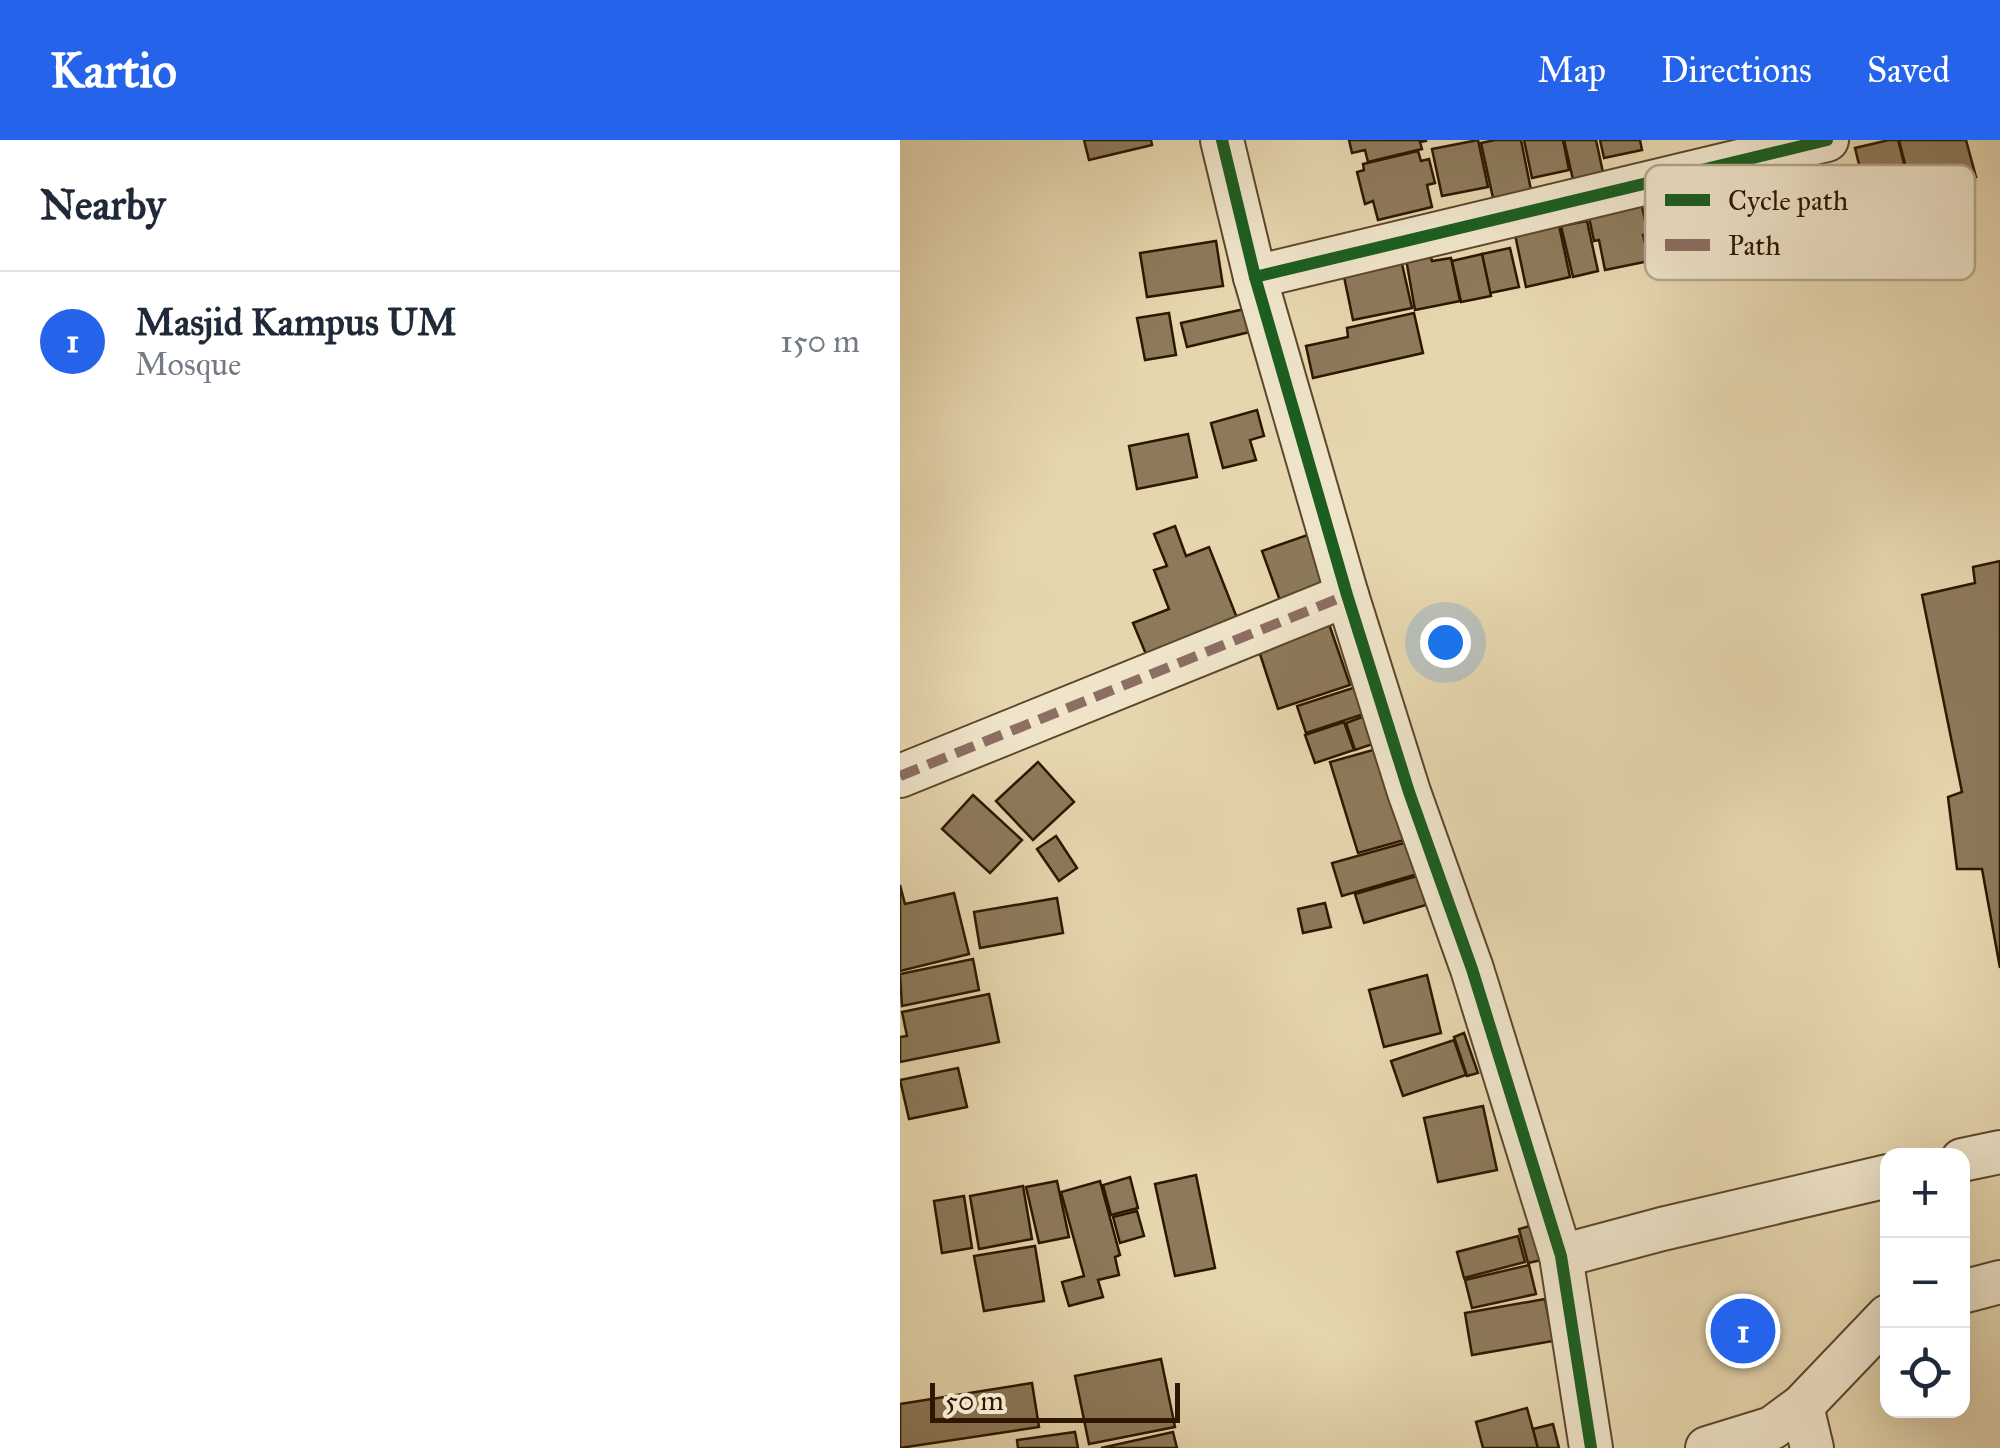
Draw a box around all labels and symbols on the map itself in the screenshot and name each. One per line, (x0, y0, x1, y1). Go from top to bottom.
legend (1645, 165, 1975, 280)
text: Cycle path (1728, 183, 1849, 218)
text: Path (1728, 228, 1781, 263)
your location (1420, 617, 1471, 668)
pin: 1 (1710, 1294, 1776, 1368)
scale bar (930, 1378, 1180, 1422)

